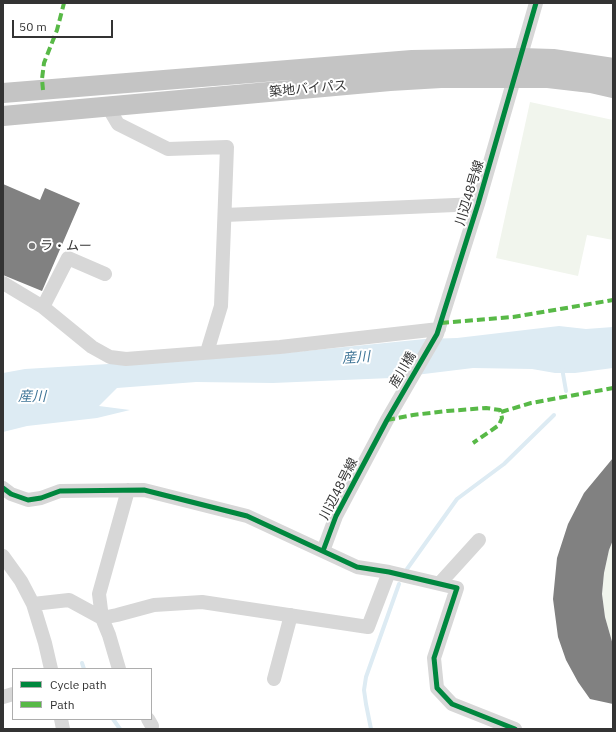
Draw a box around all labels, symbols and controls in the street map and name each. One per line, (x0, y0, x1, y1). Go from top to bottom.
scale bar (14, 12, 115, 38)
text: 50 m (19, 19, 47, 34)
street label: 築地バイパス (268, 78, 348, 100)
street label: 川辺48号線 (453, 158, 487, 228)
place label: ラ・ムー (40, 238, 92, 254)
marker: ラ・ムー (27, 241, 37, 251)
water label: 産川 (341, 349, 371, 367)
street label: 産川橋 (386, 349, 420, 391)
water label: 産川 (18, 389, 46, 405)
street label: 川辺48号線 (317, 455, 361, 523)
legend (12, 668, 152, 720)
text: Cycle path (50, 677, 107, 692)
text: Path (50, 697, 75, 712)

